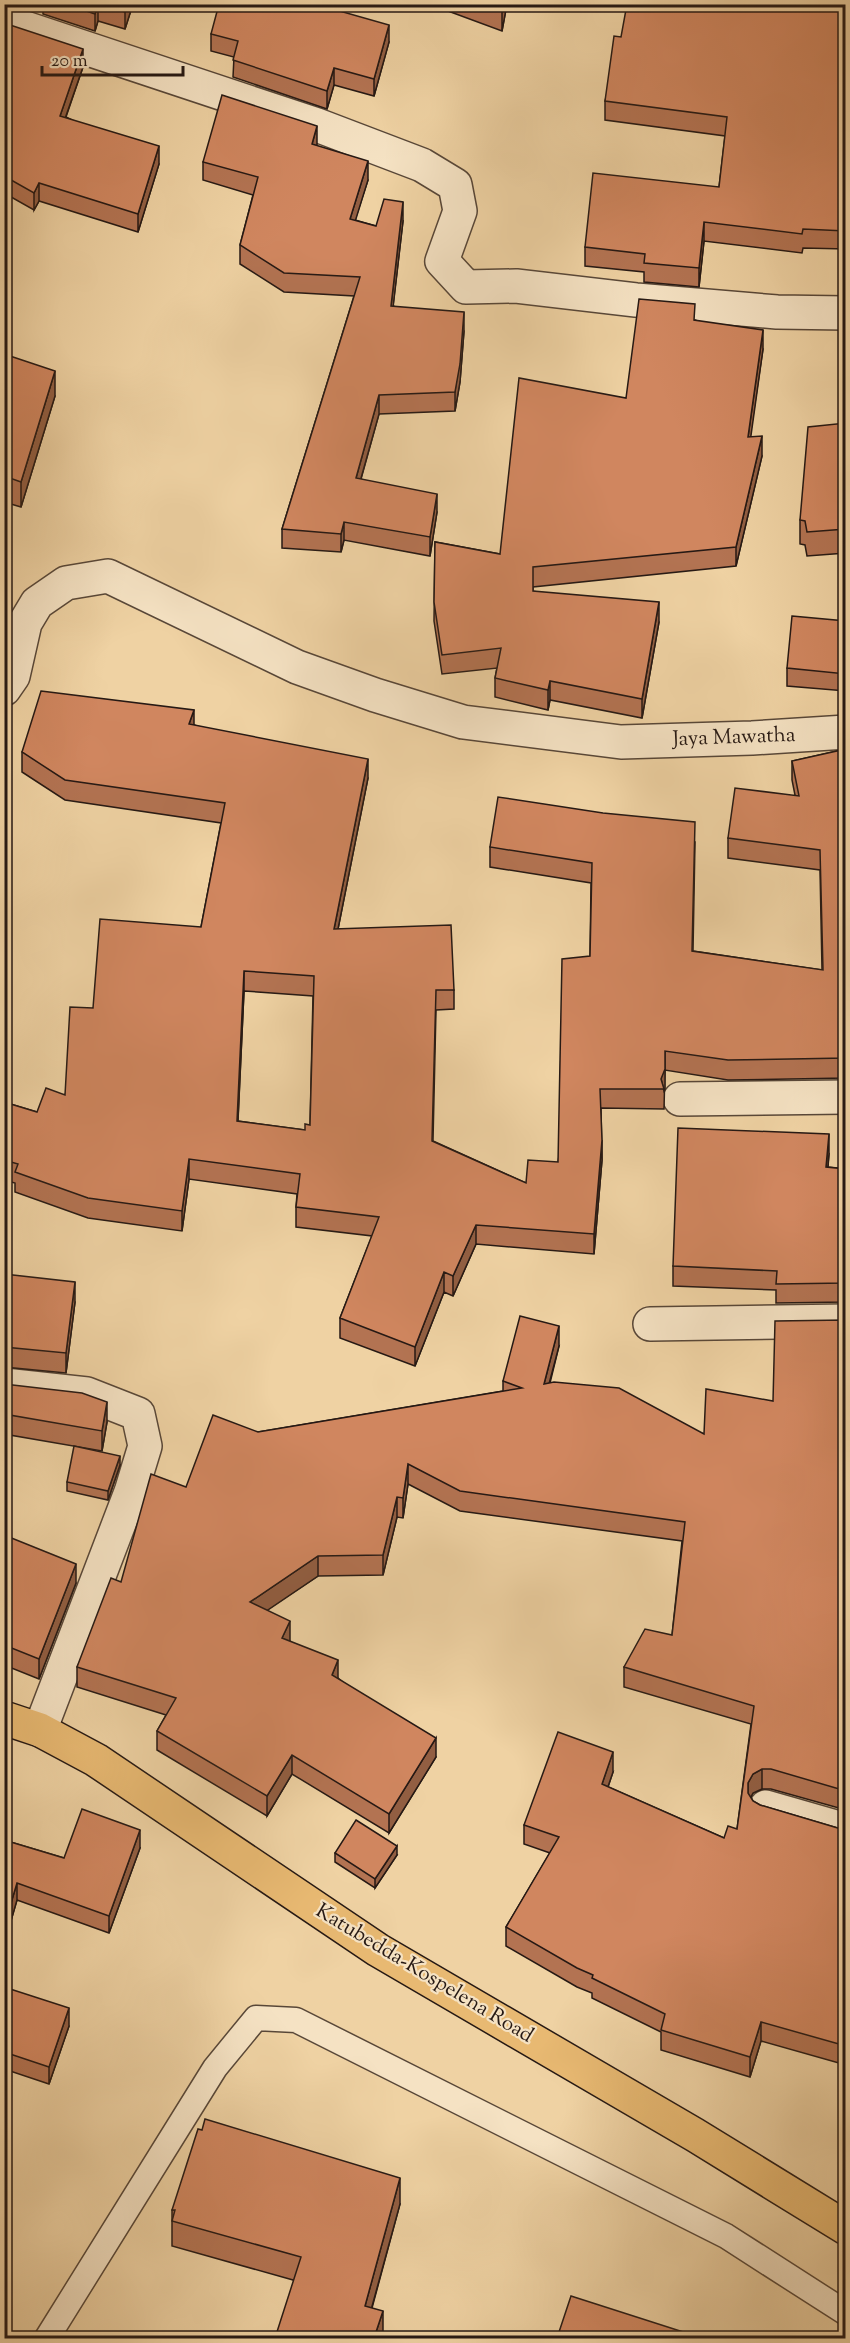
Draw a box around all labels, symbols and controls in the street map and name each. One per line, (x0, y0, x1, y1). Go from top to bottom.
scale bar (42, 39, 183, 77)
text: 20 m (51, 49, 88, 75)
street label: Jaya Mawatha (671, 721, 796, 755)
street label: Katubedda-Kospelena Road (309, 1897, 539, 2051)

